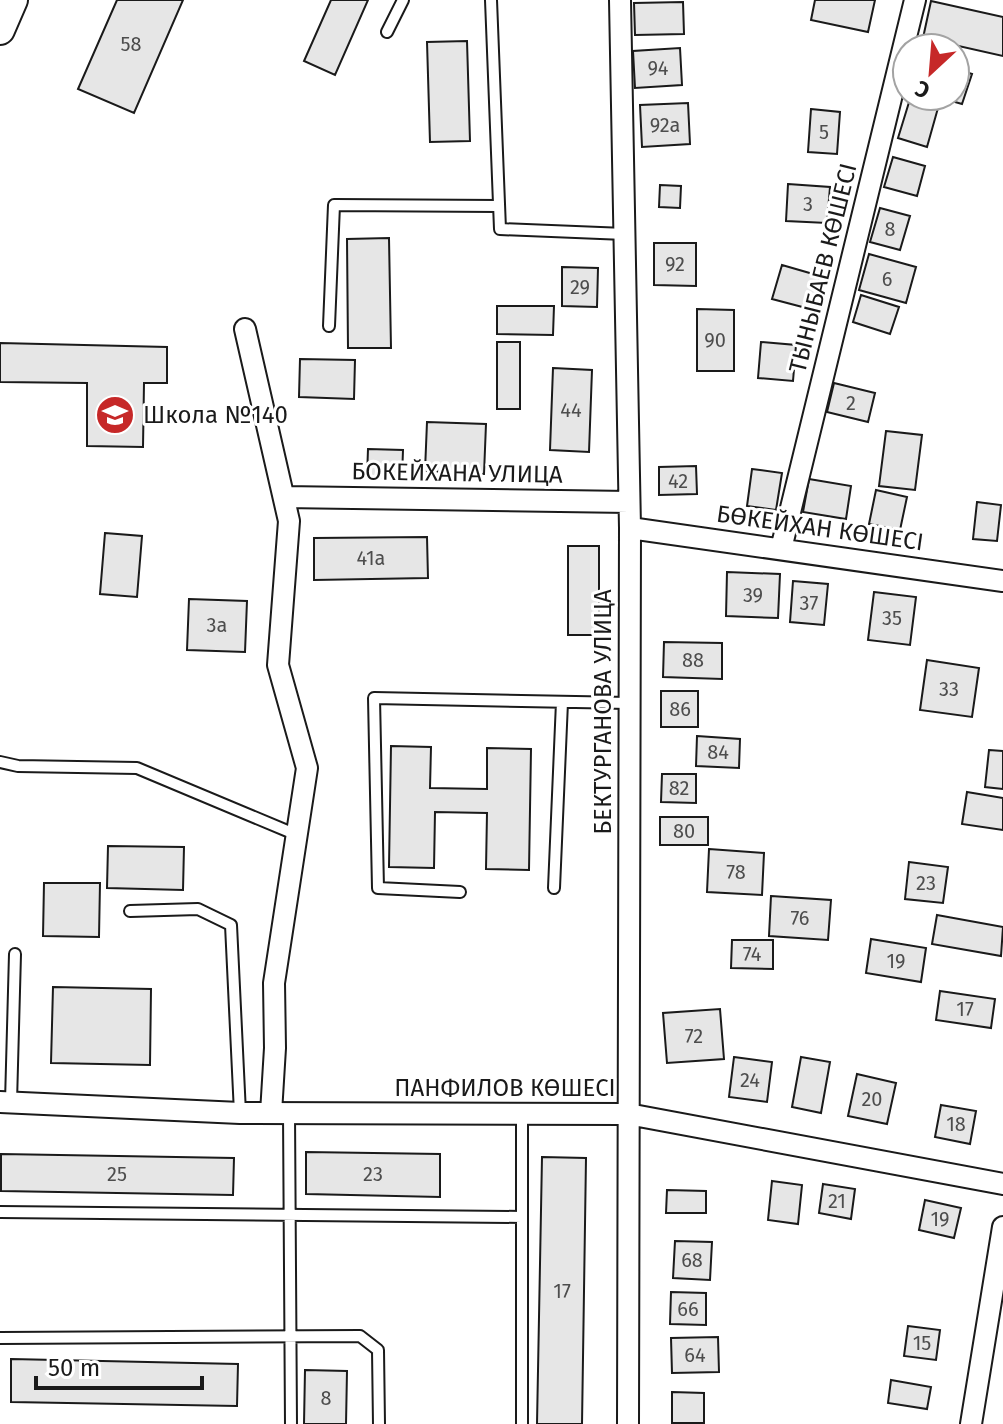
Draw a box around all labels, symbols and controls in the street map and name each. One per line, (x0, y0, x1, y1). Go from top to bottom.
house number: 58 (120, 32, 142, 56)
north arrow (891, 32, 971, 112)
house number: 94 (648, 56, 669, 80)
text: С (911, 74, 934, 104)
house number: 92а (650, 113, 680, 137)
house number: 5 (819, 120, 829, 144)
street label: ТЫНЫБАЕВ КӨШЕСІ (783, 160, 863, 376)
house number: 3 (803, 192, 813, 216)
house number: 8 (884, 217, 896, 241)
house number: 92 (665, 252, 685, 276)
house number: 6 (882, 267, 892, 291)
house number: 29 (570, 275, 590, 299)
house number: 90 (704, 328, 726, 352)
house number: 2 (846, 391, 856, 415)
school or university icon: Школа №140 (94, 394, 136, 436)
house number: 44 (560, 398, 582, 422)
place label: Школа №140 (143, 401, 288, 429)
street label: БОКЕЙХАНА УЛИЦА (351, 457, 563, 489)
house number: 42 (668, 469, 688, 493)
street label: БӨКЕЙХАН КӨШЕСІ (715, 500, 925, 556)
house number: 41а (356, 546, 386, 570)
house number: 39 (743, 583, 763, 607)
street label: БЕКТУРГАНОВА УЛИЦА (589, 589, 617, 835)
house number: 37 (800, 591, 818, 615)
house number: 35 (882, 606, 902, 630)
house number: 3а (207, 613, 227, 637)
house number: 88 (682, 648, 704, 672)
house number: 33 (939, 677, 959, 701)
house number: 86 (669, 697, 691, 721)
house number: 84 (707, 740, 729, 764)
house number: 82 (669, 776, 689, 800)
house number: 80 (673, 819, 695, 843)
house number: 78 (726, 860, 746, 884)
house number: 23 (916, 871, 936, 895)
house number: 76 (790, 906, 810, 930)
house number: 74 (743, 942, 762, 966)
house number: 19 (886, 949, 906, 973)
house number: 17 (956, 997, 974, 1021)
house number: 72 (685, 1024, 703, 1048)
house number: 24 (740, 1068, 760, 1092)
street label: ПАНФИЛОВ КӨШЕСІ (394, 1074, 616, 1102)
house number: 20 (861, 1087, 883, 1111)
house number: 18 (946, 1112, 966, 1136)
house number: 25 (107, 1162, 127, 1186)
house number: 23 (363, 1162, 383, 1186)
house number: 21 (828, 1189, 846, 1213)
house number: 19 (930, 1207, 950, 1231)
house number: 68 (681, 1248, 703, 1272)
house number: 17 (553, 1279, 571, 1303)
house number: 66 (677, 1297, 699, 1321)
house number: 15 (913, 1331, 931, 1355)
scale bar (36, 1340, 202, 1390)
house number: 64 (684, 1343, 706, 1367)
text: 50 m (48, 1354, 100, 1382)
house number: 8 (320, 1386, 332, 1410)

